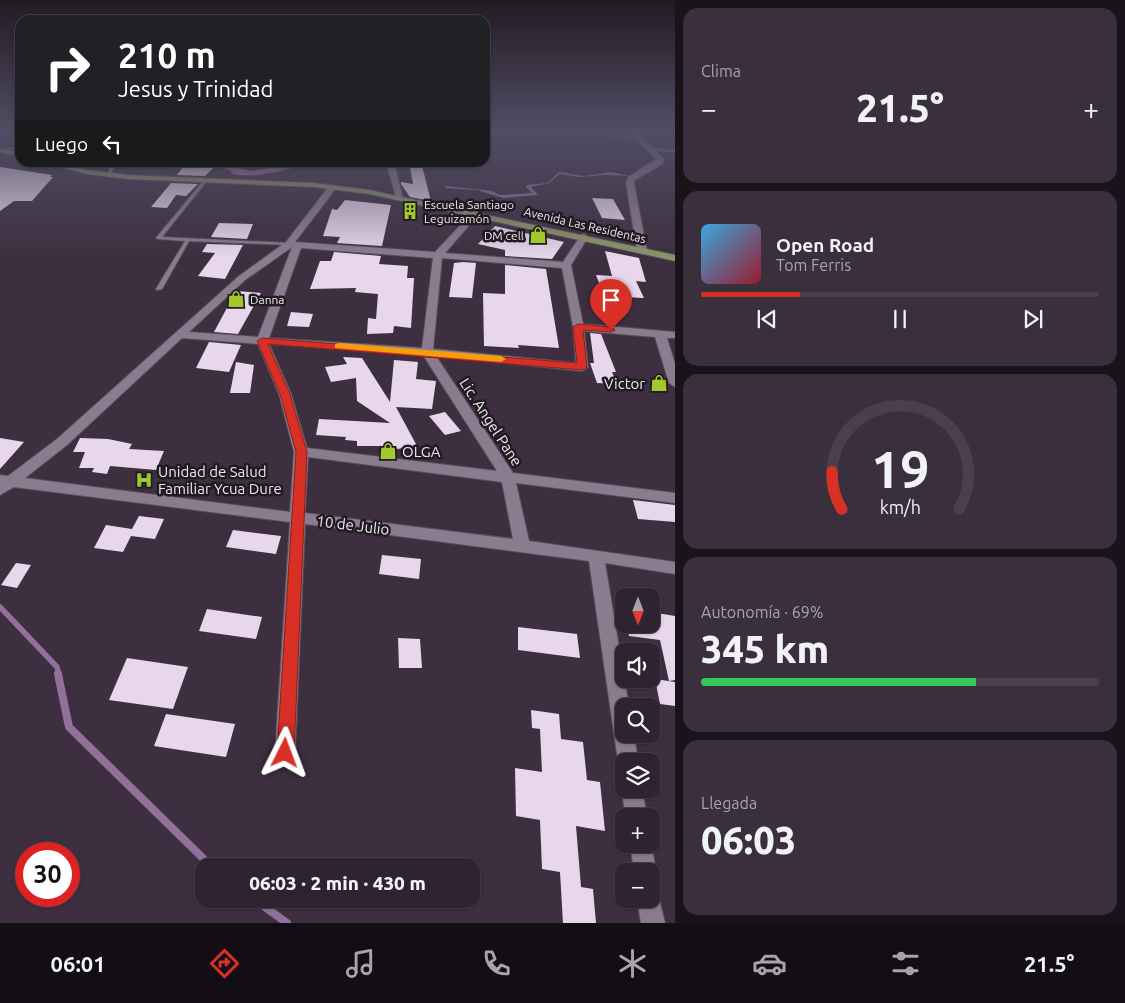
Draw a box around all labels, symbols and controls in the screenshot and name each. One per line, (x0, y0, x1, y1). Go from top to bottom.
icon: right (35, 35, 100, 100)
text: 210 m (118, 35, 216, 75)
text: Clima (701, 62, 741, 80)
text: Jesus y Trinidad (118, 76, 273, 101)
text: 21.5° (856, 87, 944, 129)
text: − (701, 93, 717, 124)
text: + (1083, 93, 1099, 124)
icon: left (98, 130, 126, 158)
text: Luego (35, 133, 88, 155)
place label: Escuela Santiago Leguizamón (424, 198, 514, 225)
building icon: Escuela Santiago Leguizamón (400, 201, 420, 221)
street label: Avenida Las Residentas (523, 205, 647, 245)
shop icon: DM cell (528, 225, 548, 245)
place label: DM cell (484, 229, 524, 242)
text: Open Road (776, 234, 874, 256)
text: Tom Ferris (776, 256, 851, 274)
pin (590, 279, 632, 330)
icon: arrive (597, 286, 625, 314)
shop icon: Danna (226, 289, 246, 309)
place label: Danna (250, 293, 285, 306)
icon: previous (753, 305, 781, 333)
icon: pause (886, 305, 914, 333)
icon: next (1019, 305, 1047, 333)
shop icon: Victor (649, 373, 669, 393)
street label: Lic. Angel Pane (456, 375, 526, 469)
place label: Victor (604, 375, 645, 392)
text: 19 (871, 440, 929, 498)
shop icon: OLGA (378, 441, 398, 461)
place label: OLGA (402, 443, 441, 460)
place label: Unidad de Salud Familiar Ycua Dure (158, 463, 282, 497)
hospital icon: Unidad de Salud Familiar Ycua Dure (134, 470, 154, 490)
text: km/h (879, 497, 921, 517)
street label: 10 de Julio (316, 512, 390, 538)
north arrow (615, 588, 660, 632)
map controls (615, 588, 660, 908)
text: Autonomía · 69% (701, 603, 823, 621)
text: 345 km (701, 628, 829, 670)
button: sound (615, 643, 660, 688)
button: search (615, 698, 660, 743)
position arrow (258, 726, 310, 778)
button: layers (615, 753, 660, 798)
text: Llegada (701, 794, 757, 812)
button: + (615, 808, 660, 853)
text: 06:03 (701, 819, 796, 861)
speed limit sign: 30 (15, 842, 80, 907)
button: − (615, 863, 660, 908)
text: 06:03 · 2 min · 430 m (249, 872, 426, 894)
icon: directions (207, 946, 242, 981)
icon: music (343, 946, 378, 981)
icon: phone (479, 946, 514, 981)
icon: climate (615, 946, 650, 981)
icon: car (752, 946, 787, 981)
icon: filters (888, 946, 923, 981)
text: 06:01 (51, 951, 106, 976)
text: 21.5° (1024, 951, 1074, 976)

